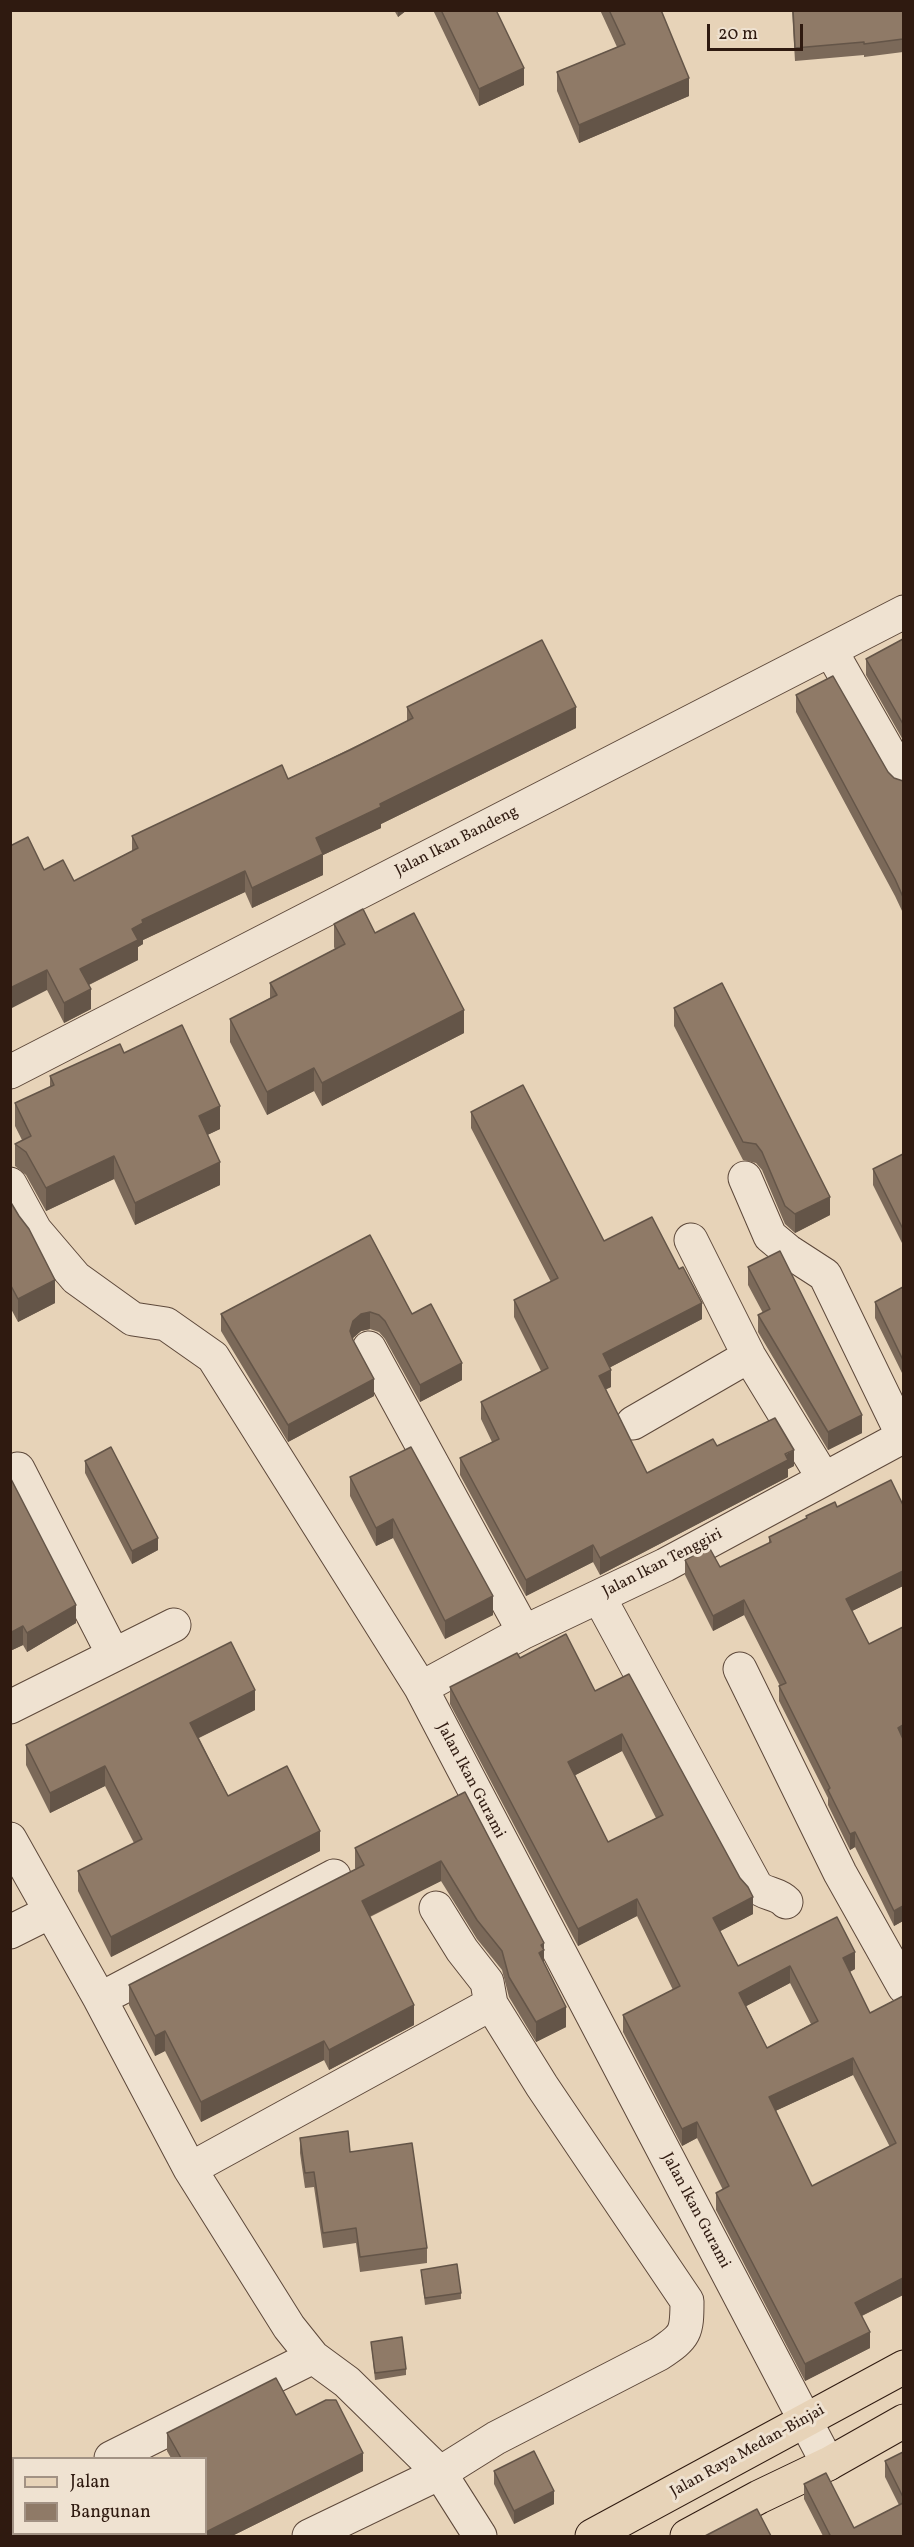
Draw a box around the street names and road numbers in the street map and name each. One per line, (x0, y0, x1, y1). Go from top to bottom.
street label: Jalan Ikan Bandeng (392, 803, 522, 881)
street label: Jalan Ikan Tenggiri (600, 1526, 726, 1602)
street label: Jalan Ikan Gurami (431, 1720, 509, 1842)
street label: Jalan Ikan Gurami (656, 2150, 734, 2272)
street label: Jalan Raya Medan-Binjai (667, 2402, 829, 2502)

